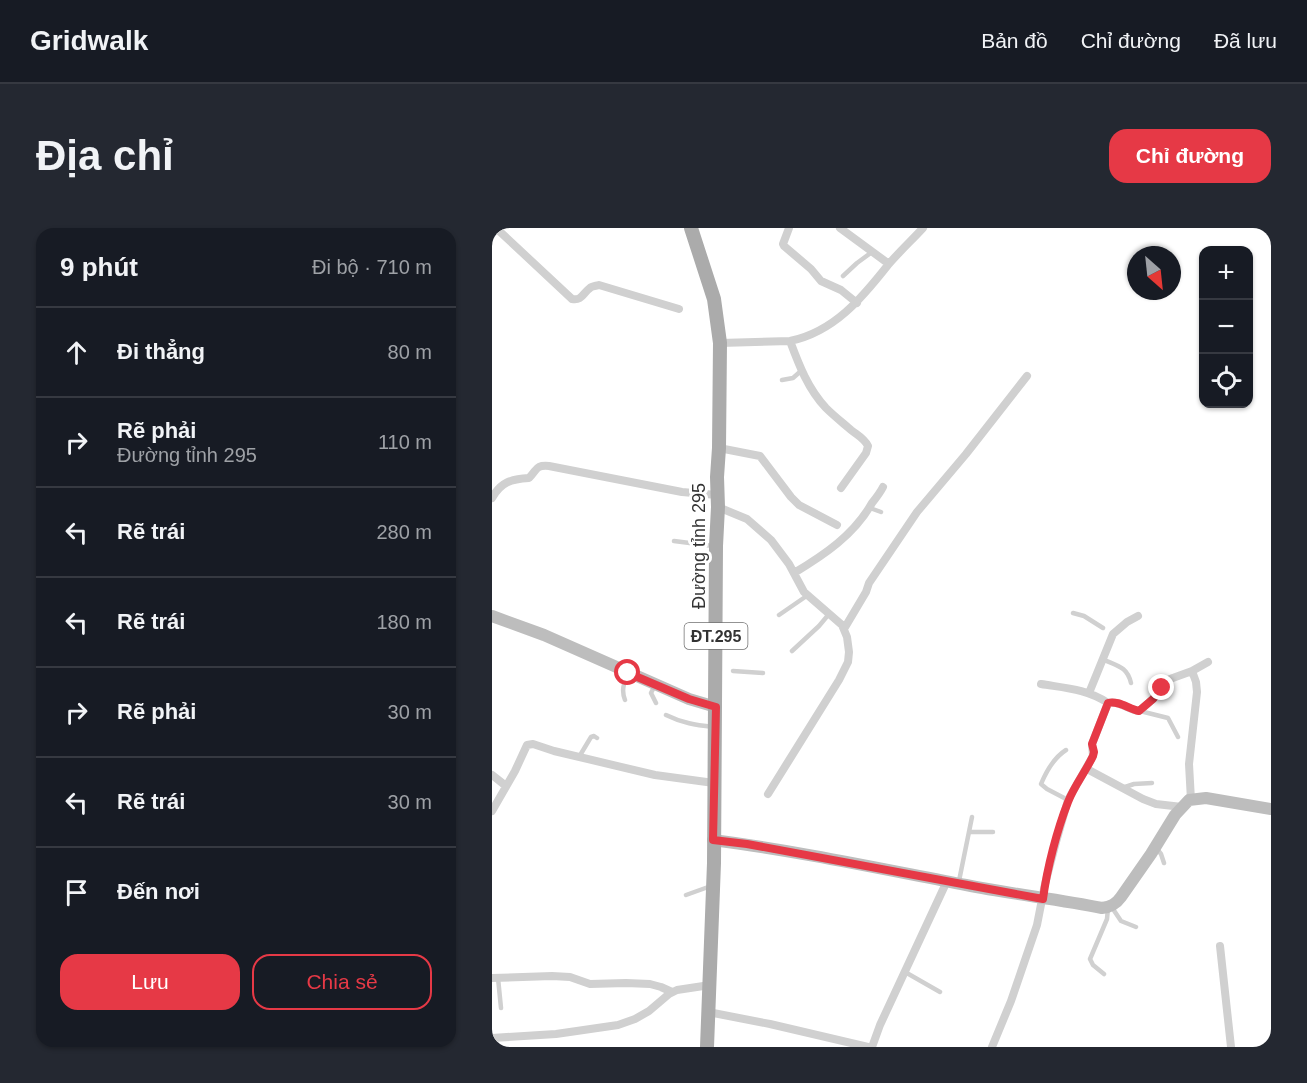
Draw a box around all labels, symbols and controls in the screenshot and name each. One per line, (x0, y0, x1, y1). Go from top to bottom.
text: Gridwalk (30, 25, 148, 56)
text: Bản đồ (981, 29, 1048, 52)
text: Chỉ đường (1081, 29, 1181, 52)
text: Đã lưu (1214, 29, 1277, 52)
button: Chỉ đường (1109, 129, 1271, 183)
text: Địa chỉ (36, 132, 174, 179)
north arrow (1127, 246, 1181, 300)
map controls (1199, 246, 1253, 408)
button: + (1199, 246, 1253, 300)
text: 9 phút (60, 252, 138, 282)
text: Đi bộ · 710 m (312, 256, 432, 278)
button: − (1199, 300, 1253, 354)
icon: ahead (60, 336, 93, 369)
text: Đi thẳng (117, 339, 205, 364)
text: 80 m (388, 341, 432, 363)
button: locate (1199, 354, 1253, 408)
text: Rẽ phải (117, 418, 196, 443)
icon: right (60, 426, 93, 459)
text: 110 m (378, 431, 432, 453)
text: Đường tỉnh 295 (117, 444, 257, 466)
street label: Đường tỉnh 295 (689, 483, 709, 609)
icon: left (60, 516, 93, 549)
text: Rẽ trái (117, 519, 185, 544)
text: 280 m (376, 521, 432, 543)
icon: left (60, 606, 93, 639)
text: Rẽ trái (117, 609, 185, 634)
text: 180 m (376, 611, 432, 633)
road number: ĐT.295 (684, 623, 748, 649)
route start (614, 659, 640, 685)
route end (1148, 674, 1174, 700)
icon: right (60, 696, 93, 729)
text: Rẽ phải (117, 699, 196, 724)
text: 30 m (388, 701, 432, 723)
icon: left (60, 786, 93, 819)
text: Rẽ trái (117, 789, 185, 814)
text: 30 m (388, 791, 432, 813)
icon: arrive (60, 876, 93, 909)
text: Đến nơi (117, 879, 200, 904)
button: Lưu (60, 954, 240, 1010)
button: Chia sẻ (252, 954, 432, 1010)

